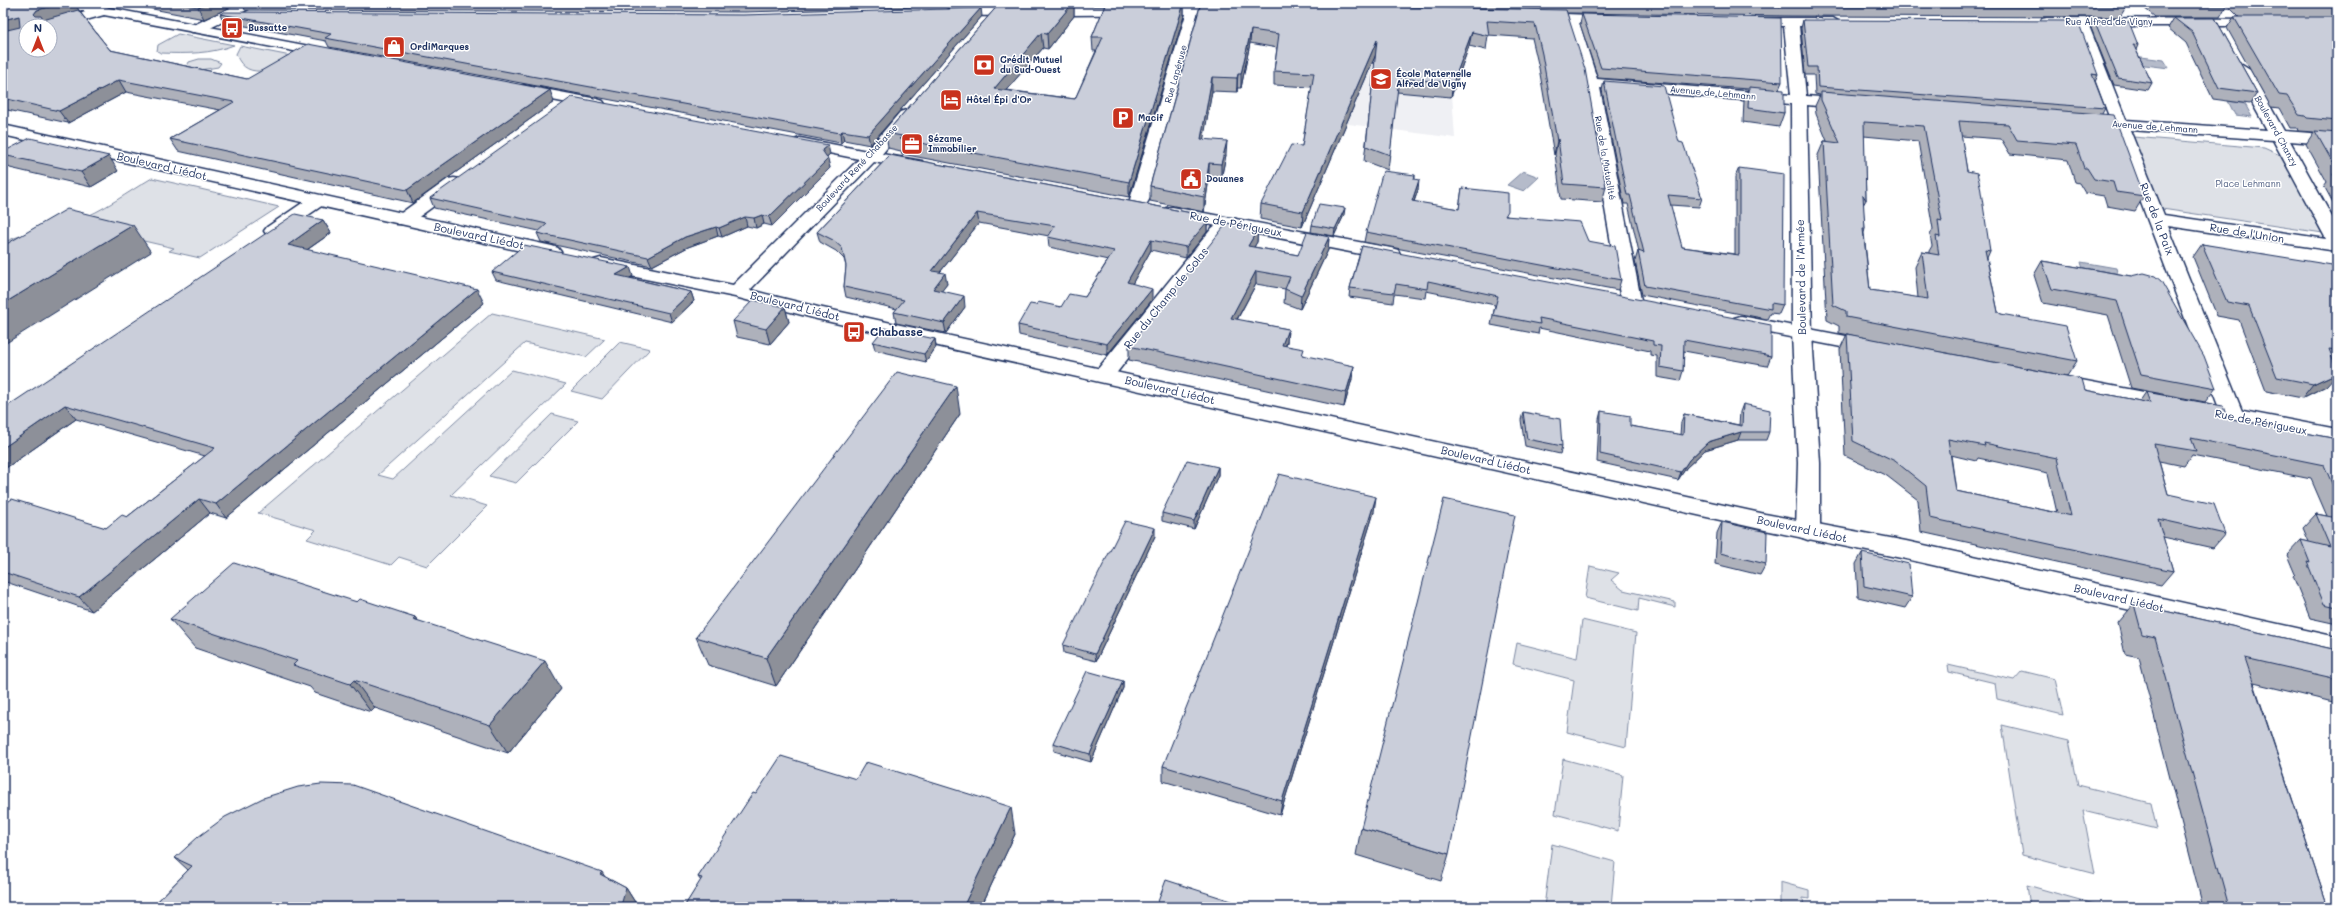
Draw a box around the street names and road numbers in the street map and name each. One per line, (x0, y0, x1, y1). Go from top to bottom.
street label: Rue Alfred de Vigny (2065, 16, 2153, 27)
street label: Rue Lapéruse (1162, 44, 1189, 104)
street label: Avenue de Lehmann (1670, 83, 1757, 102)
street label: Boulevard Chanzy (2252, 94, 2301, 168)
street label: Rue de la Mutualité (1593, 115, 1618, 201)
street label: Avenue de Lehmann (2112, 118, 2198, 135)
street label: Boulevard René Chabasse (813, 122, 900, 213)
street label: Boulevard Liédot (116, 148, 209, 183)
street label: Rue de la Paix (2137, 180, 2178, 258)
street label: Rue de Périgueux (1189, 207, 1284, 240)
street label: Boulevard Liédot (433, 219, 526, 252)
street label: Boulevard de l'Armée (1792, 219, 1809, 335)
street label: Rue de l'Union (2209, 219, 2285, 246)
street label: Rue du Champ de Colas (1120, 244, 1211, 352)
street label: Boulevard Liédot (749, 287, 842, 324)
street label: Boulevard Liédot (1124, 372, 1217, 407)
street label: Rue de Périgueux (2214, 405, 2309, 438)
street label: Boulevard Liédot (1440, 442, 1533, 477)
street label: Boulevard Liédot (1756, 512, 1849, 545)
street label: Boulevard Liédot (2073, 580, 2166, 615)

